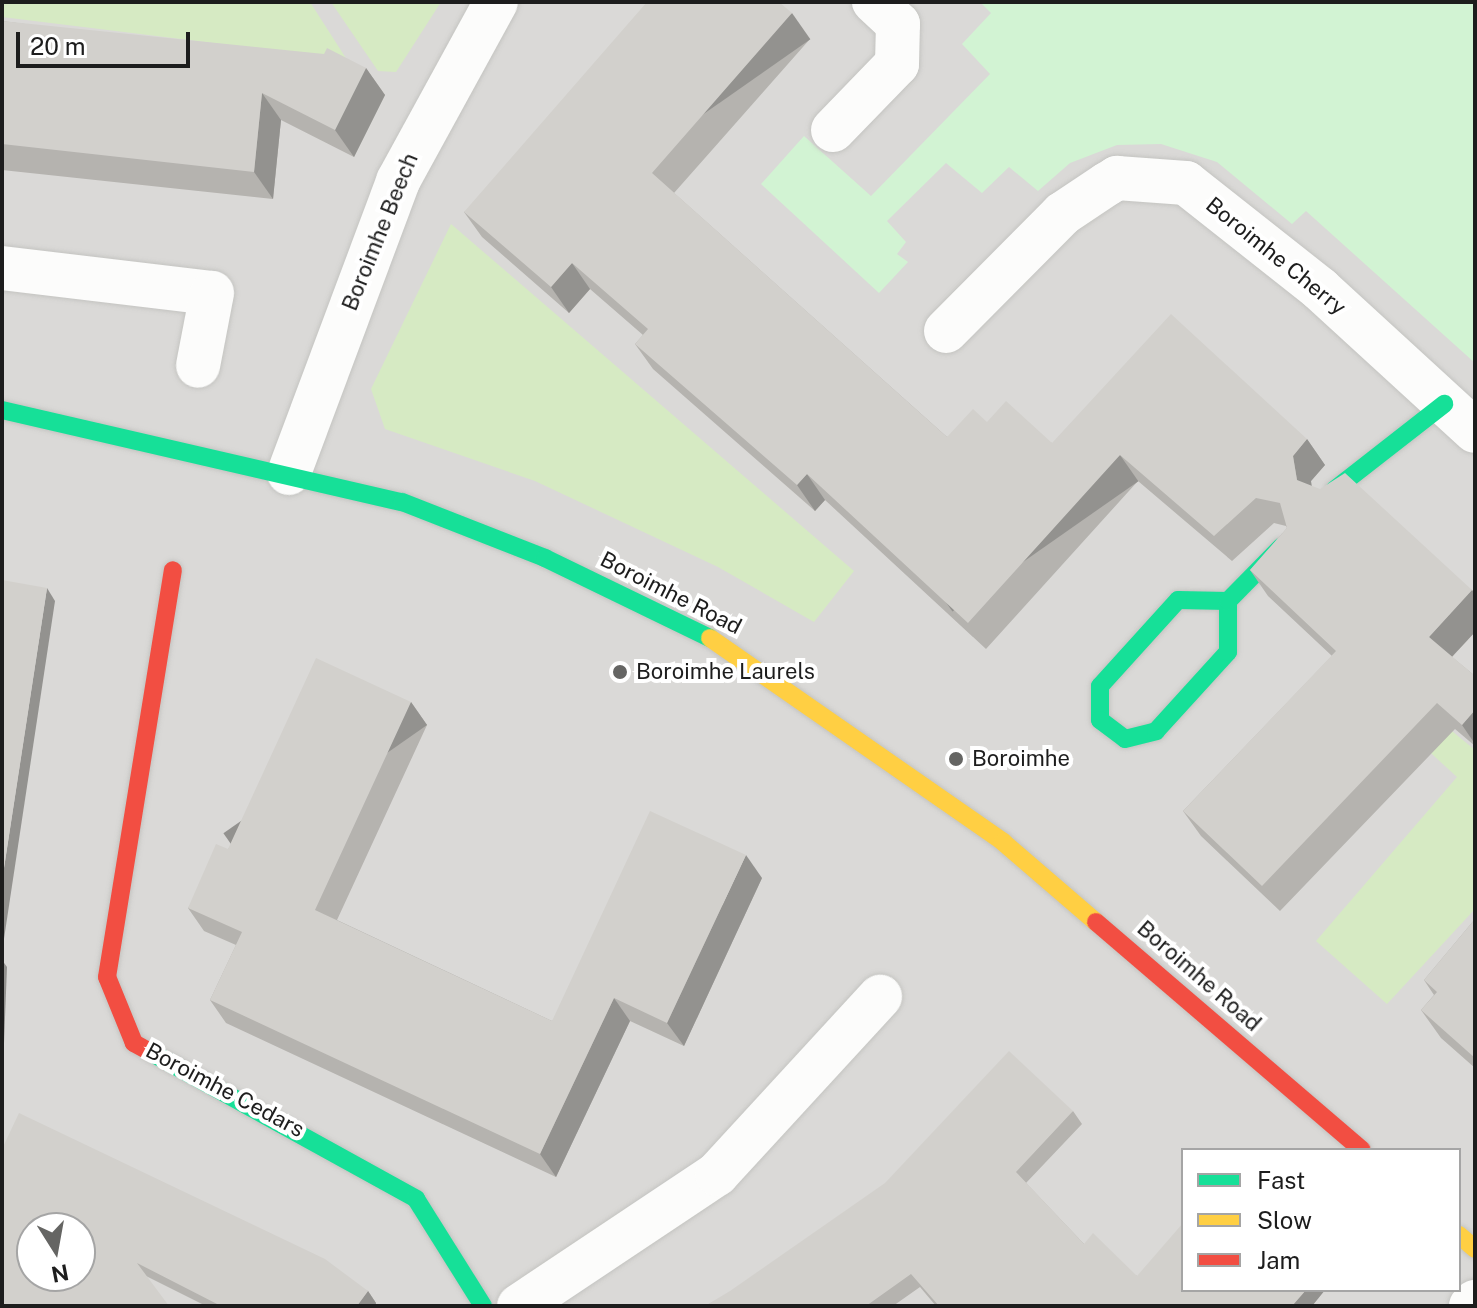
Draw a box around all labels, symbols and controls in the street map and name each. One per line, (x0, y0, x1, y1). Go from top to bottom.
scale bar (20, 16, 194, 66)
text: 20 m (30, 32, 86, 60)
street label: Boroimhe Beech (336, 149, 424, 315)
street label: Boroimhe Cherry (1201, 191, 1351, 321)
street label: Boroimhe Road (596, 546, 746, 640)
place label: Boroimhe Laurels (636, 659, 815, 685)
marker: Boroimhe Laurels (611, 663, 629, 681)
place label: Boroimhe (972, 746, 1070, 772)
marker: Boroimhe (947, 750, 965, 768)
street label: Boroimhe Road (1132, 915, 1266, 1037)
street label: Boroimhe Cedars (141, 1037, 309, 1143)
legend (1181, 1148, 1461, 1292)
text: Fast (1257, 1166, 1305, 1194)
text: Slow (1257, 1206, 1312, 1234)
north arrow (16, 1212, 96, 1292)
text: Jam (1257, 1246, 1300, 1274)
text: N (49, 1259, 71, 1288)

